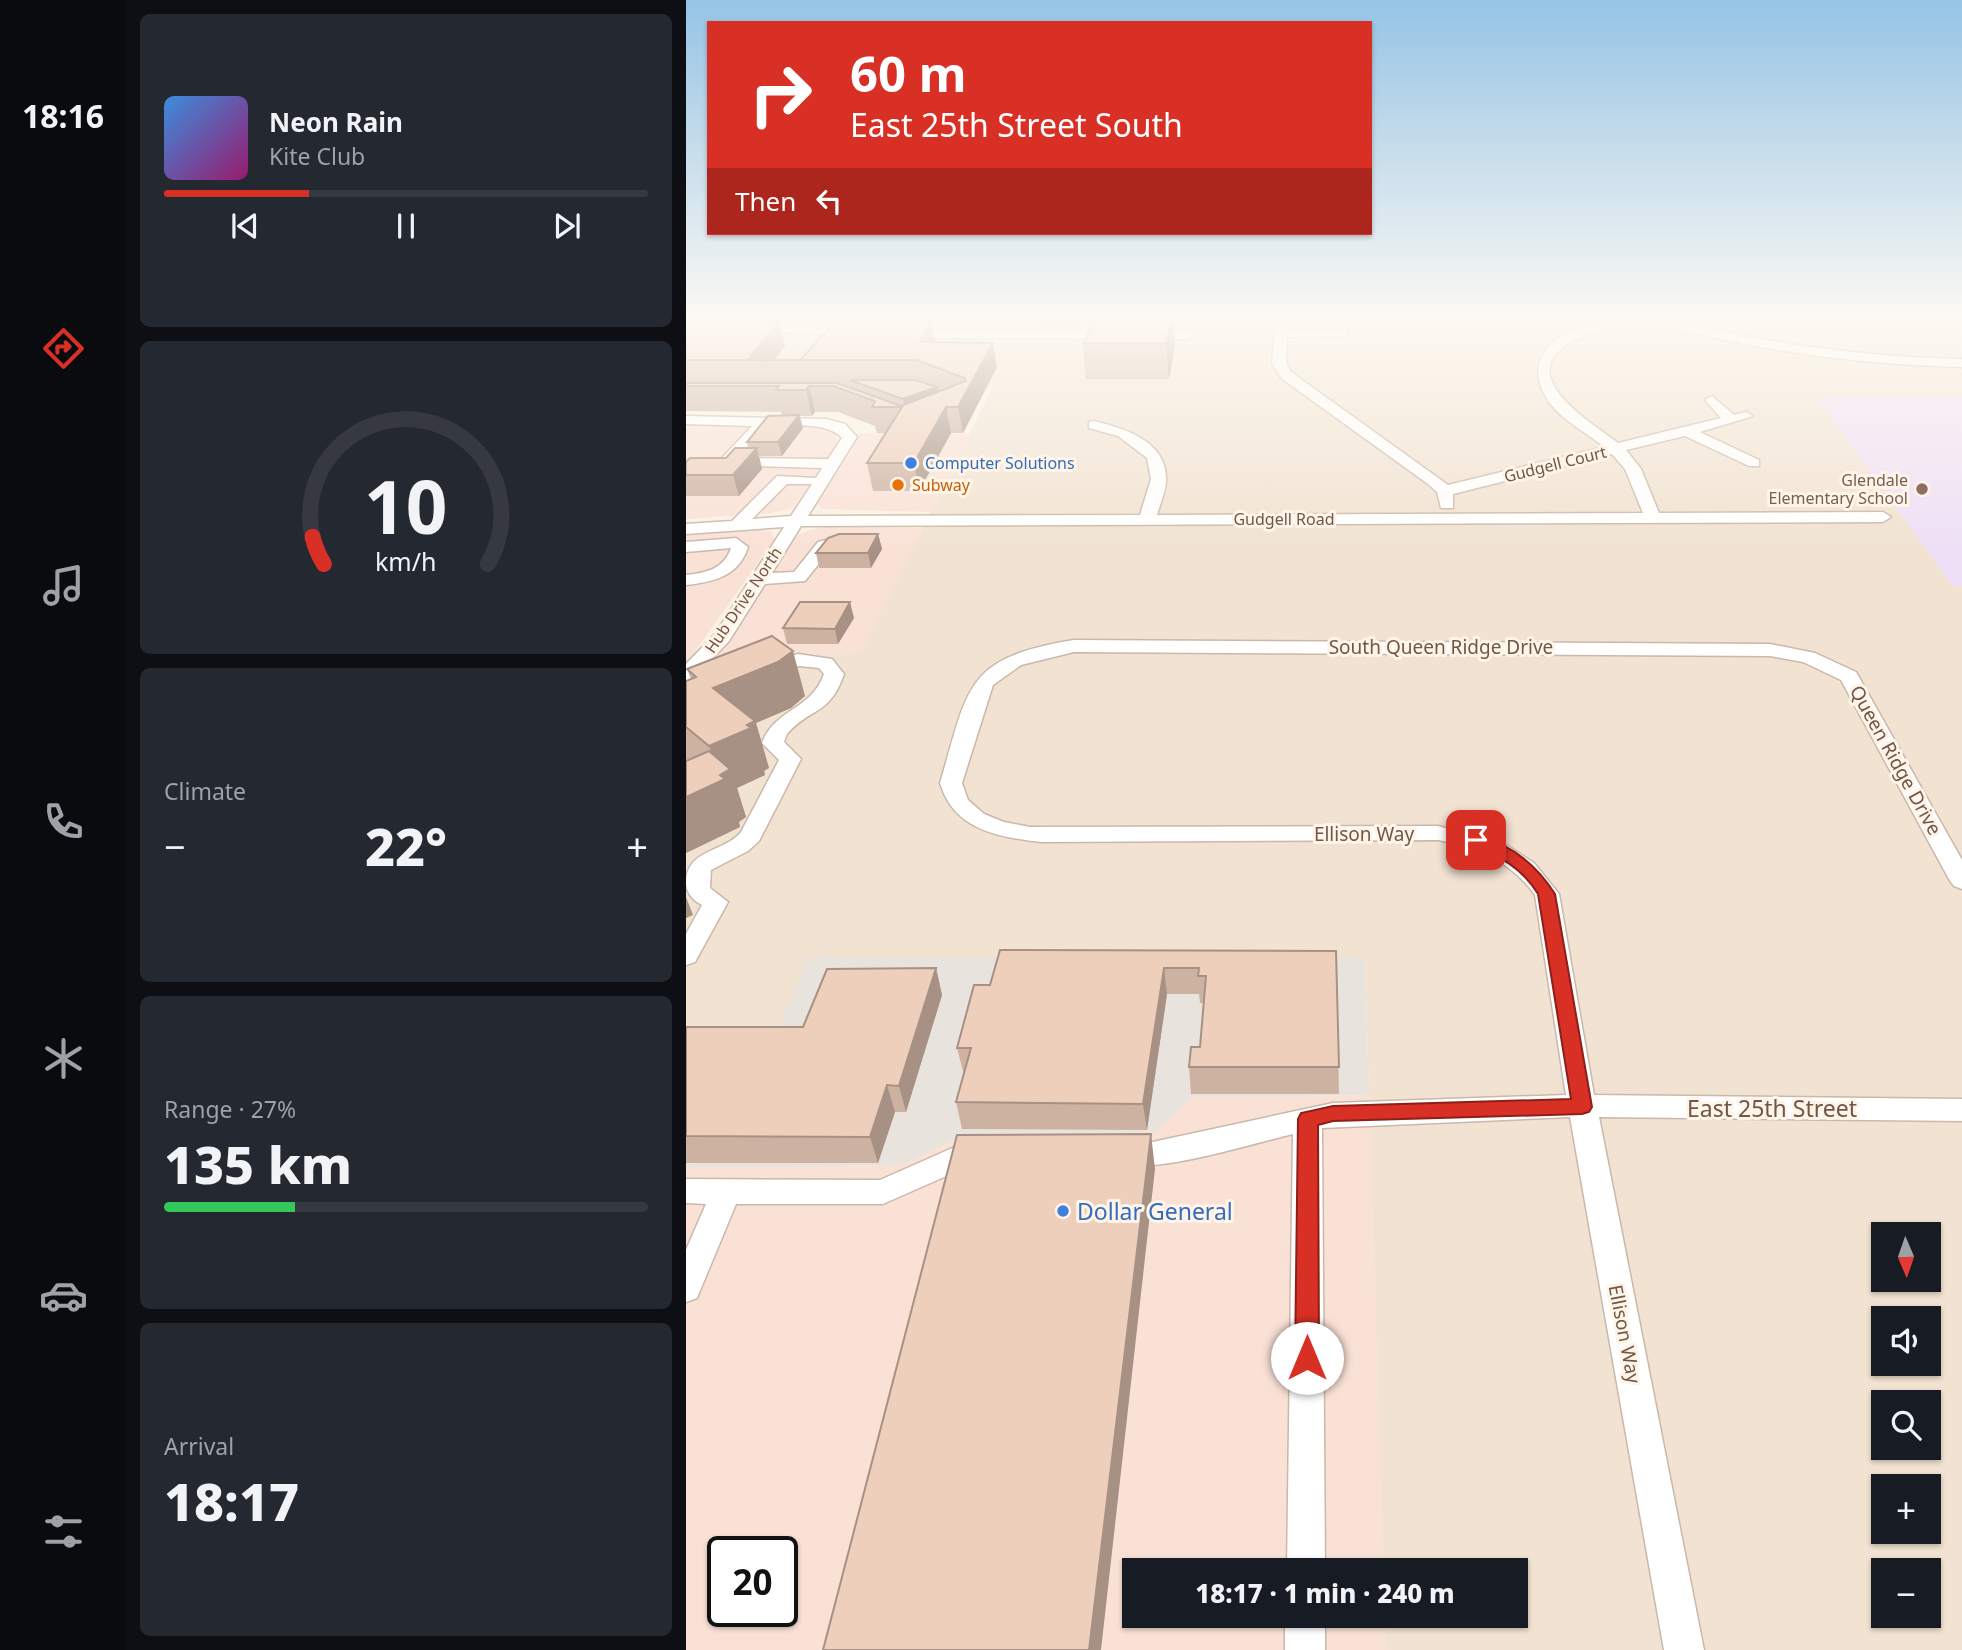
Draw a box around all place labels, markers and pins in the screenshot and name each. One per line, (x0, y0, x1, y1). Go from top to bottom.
place label: Computer Solutions (925, 452, 1075, 474)
marker: Computer Solutions (903, 455, 919, 471)
place label: Glendale Elementary School (1769, 469, 1908, 509)
place label: Subway (912, 474, 971, 496)
marker: Subway (890, 477, 906, 493)
marker: Glendale Elementary School (1914, 481, 1930, 497)
pin (1446, 810, 1506, 870)
place label: Dollar General (1077, 1195, 1233, 1227)
marker: Dollar General (1055, 1203, 1071, 1219)

